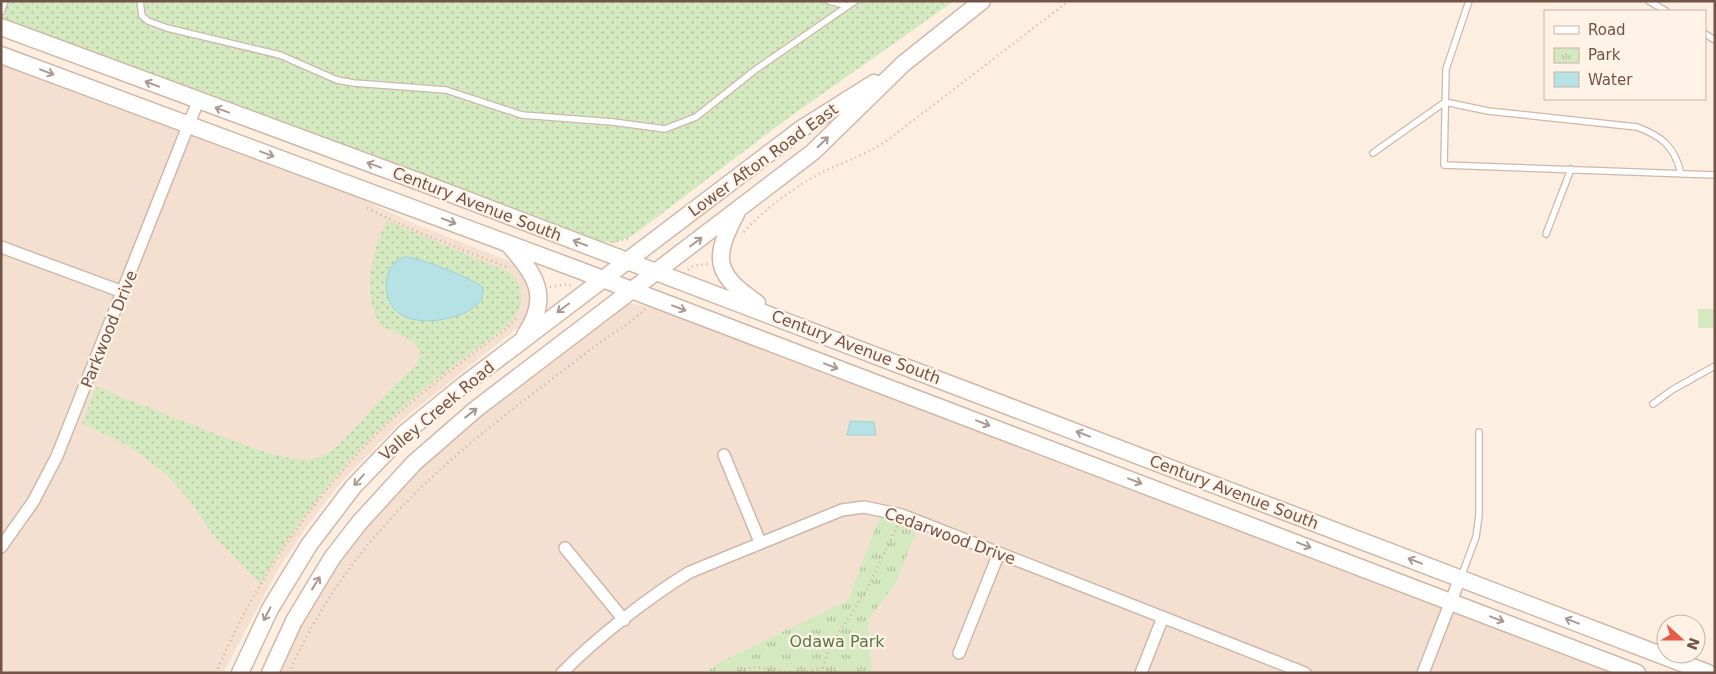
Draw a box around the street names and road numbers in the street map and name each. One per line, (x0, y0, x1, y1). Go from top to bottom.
street label: Lower Afton Road East (685, 99, 841, 221)
street label: Century Avenue South (390, 163, 564, 245)
street label: Parkwood Drive (77, 267, 141, 391)
street label: Century Avenue South (769, 306, 943, 388)
street label: Valley Creek Road (376, 357, 498, 465)
street label: Century Avenue South (1147, 451, 1321, 533)
street label: Cedarwood Drive (882, 503, 1018, 569)

